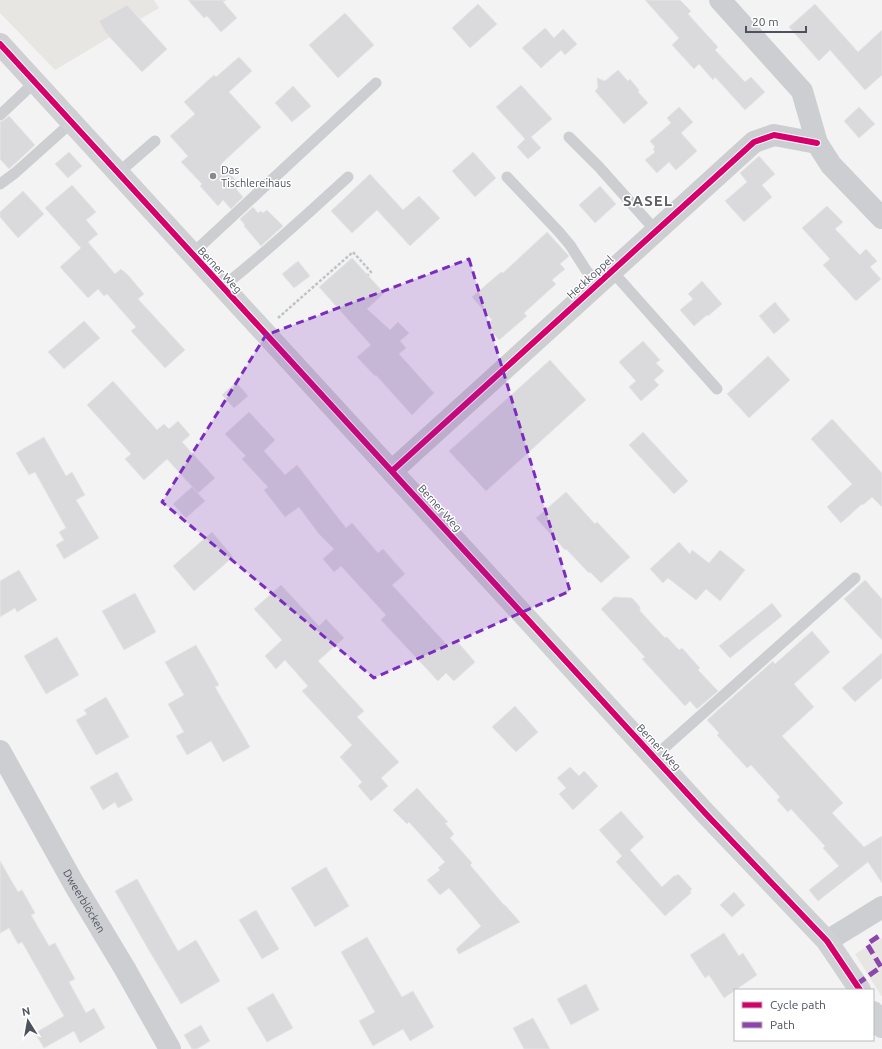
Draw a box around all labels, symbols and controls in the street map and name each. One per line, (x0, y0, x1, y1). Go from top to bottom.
scale bar (746, 8, 806, 34)
text: 20 m (752, 15, 779, 28)
place label: Das Tischlereihaus (221, 164, 291, 189)
marker: Das Tischlereihaus (208, 171, 218, 181)
district label: SASEL (623, 192, 673, 209)
street label: Berner Weg (196, 244, 244, 296)
street label: Heckkoppel (564, 253, 616, 301)
street label: Berner Weg (416, 482, 464, 534)
street label: Berner Weg (635, 721, 683, 773)
street label: Dweerblöcken (61, 867, 108, 935)
legend (734, 989, 874, 1041)
text: Cycle path (770, 998, 826, 1011)
north arrow (8, 1001, 48, 1041)
text: N (21, 1005, 31, 1018)
text: Path (770, 1018, 795, 1031)

